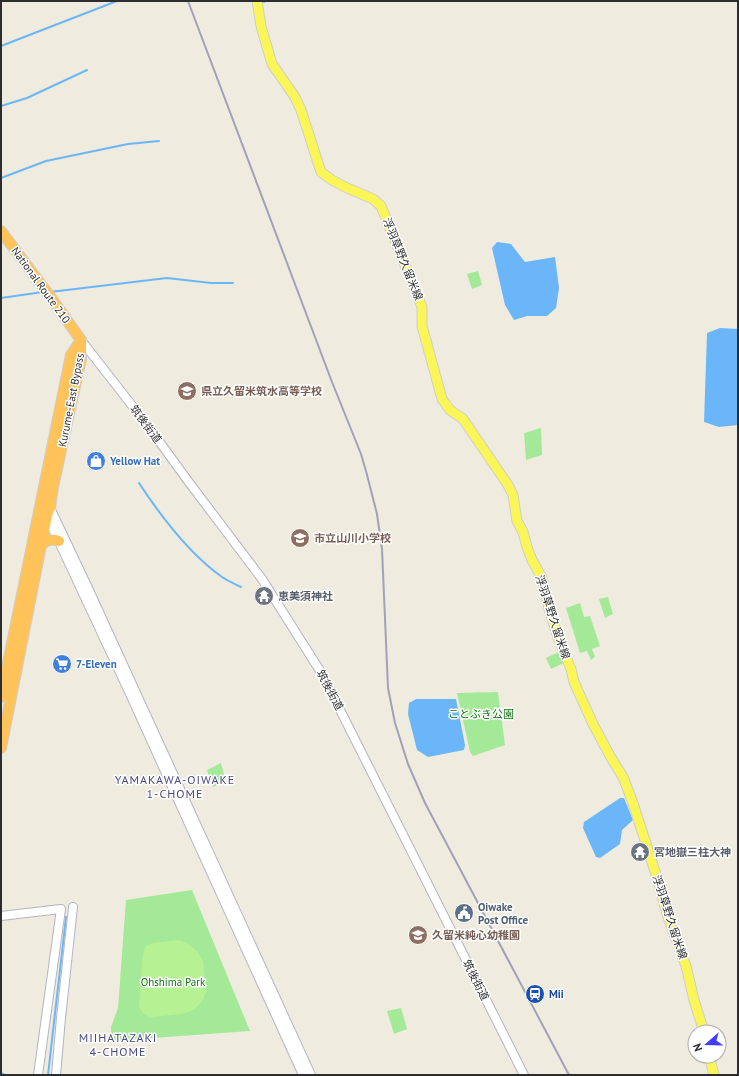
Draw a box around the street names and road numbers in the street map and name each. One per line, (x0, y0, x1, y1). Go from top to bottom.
street label: 浮羽草野久留米線 (380, 216, 426, 302)
street label: National Route 210 (9, 244, 73, 326)
street label: Kurume-East Bypass (55, 352, 87, 448)
street label: 筑後街道 (127, 402, 165, 446)
street label: 浮羽草野久留米線 (533, 573, 573, 661)
street label: 筑後街道 (313, 667, 347, 713)
street label: 浮羽草野久留米線 (650, 873, 690, 961)
street label: 筑後街道 (460, 957, 492, 1003)

